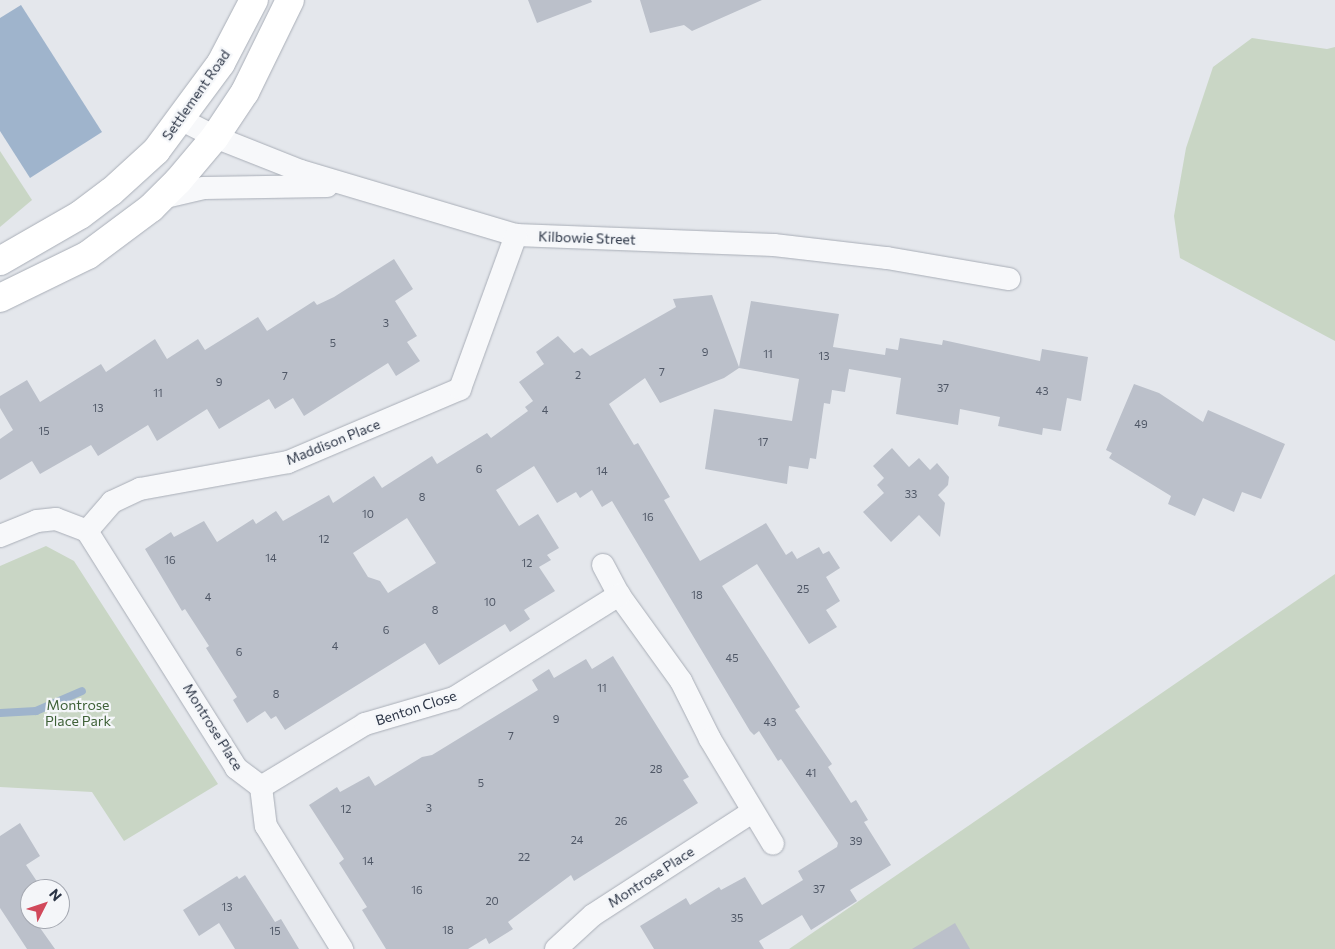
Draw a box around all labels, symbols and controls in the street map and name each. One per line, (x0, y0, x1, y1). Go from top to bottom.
street label: Settlement Road (159, 46, 233, 144)
street label: Kilbowie Street (538, 228, 636, 248)
house number: 3 (383, 316, 389, 330)
house number: 5 (330, 336, 336, 350)
house number: 9 (702, 345, 708, 359)
house number: 11 (763, 347, 773, 361)
house number: 13 (819, 349, 829, 363)
house number: 7 (659, 365, 665, 379)
house number: 2 (575, 368, 581, 382)
house number: 7 (282, 369, 288, 383)
house number: 9 (216, 375, 222, 389)
house number: 37 (937, 381, 949, 395)
house number: 43 (1036, 384, 1048, 398)
house number: 11 (153, 386, 163, 400)
house number: 13 (93, 401, 103, 415)
house number: 4 (542, 403, 548, 417)
street label: Maddison Place (284, 416, 382, 468)
house number: 49 (1134, 417, 1148, 431)
house number: 15 (38, 424, 50, 438)
house number: 17 (758, 435, 768, 449)
house number: 6 (476, 462, 482, 476)
house number: 14 (596, 464, 608, 478)
house number: 33 (905, 487, 917, 501)
house number: 8 (419, 490, 425, 504)
house number: 10 (362, 507, 374, 521)
house number: 16 (642, 510, 654, 524)
house number: 12 (319, 532, 329, 546)
house number: 14 (265, 551, 277, 565)
house number: 16 (164, 553, 176, 567)
house number: 12 (522, 556, 532, 570)
house number: 25 (797, 582, 809, 596)
house number: 18 (691, 588, 703, 602)
house number: 4 (205, 590, 211, 604)
house number: 10 (484, 595, 496, 609)
house number: 8 (432, 603, 438, 617)
house number: 6 (383, 623, 389, 637)
house number: 4 (332, 639, 338, 653)
house number: 6 (236, 645, 242, 659)
house number: 45 (726, 651, 738, 665)
street label: Montrose Place (180, 680, 246, 774)
house number: 11 (597, 681, 607, 695)
house number: 8 (273, 687, 279, 701)
street label: Benton Close (373, 687, 459, 729)
park label: Montrose Place Park (45, 697, 111, 730)
house number: 9 (553, 712, 559, 726)
house number: 43 (764, 715, 776, 729)
house number: 7 (508, 729, 514, 743)
house number: 28 (650, 762, 662, 776)
house number: 41 (806, 766, 816, 780)
house number: 5 (478, 776, 484, 790)
house number: 3 (426, 801, 432, 815)
house number: 12 (341, 802, 351, 816)
house number: 26 (615, 814, 627, 828)
house number: 24 (571, 833, 583, 847)
house number: 39 (850, 834, 862, 848)
street label: Montrose Place (605, 843, 697, 911)
house number: 22 (518, 850, 530, 864)
house number: 14 (362, 854, 374, 868)
north arrow (20, 879, 70, 929)
house number: 37 (813, 882, 825, 896)
house number: 16 (411, 883, 423, 897)
text: N (46, 885, 66, 904)
house number: 20 (485, 894, 499, 908)
house number: 13 (222, 900, 232, 914)
house number: 35 (731, 911, 743, 925)
house number: 18 (442, 923, 454, 937)
house number: 15 (269, 924, 281, 938)

